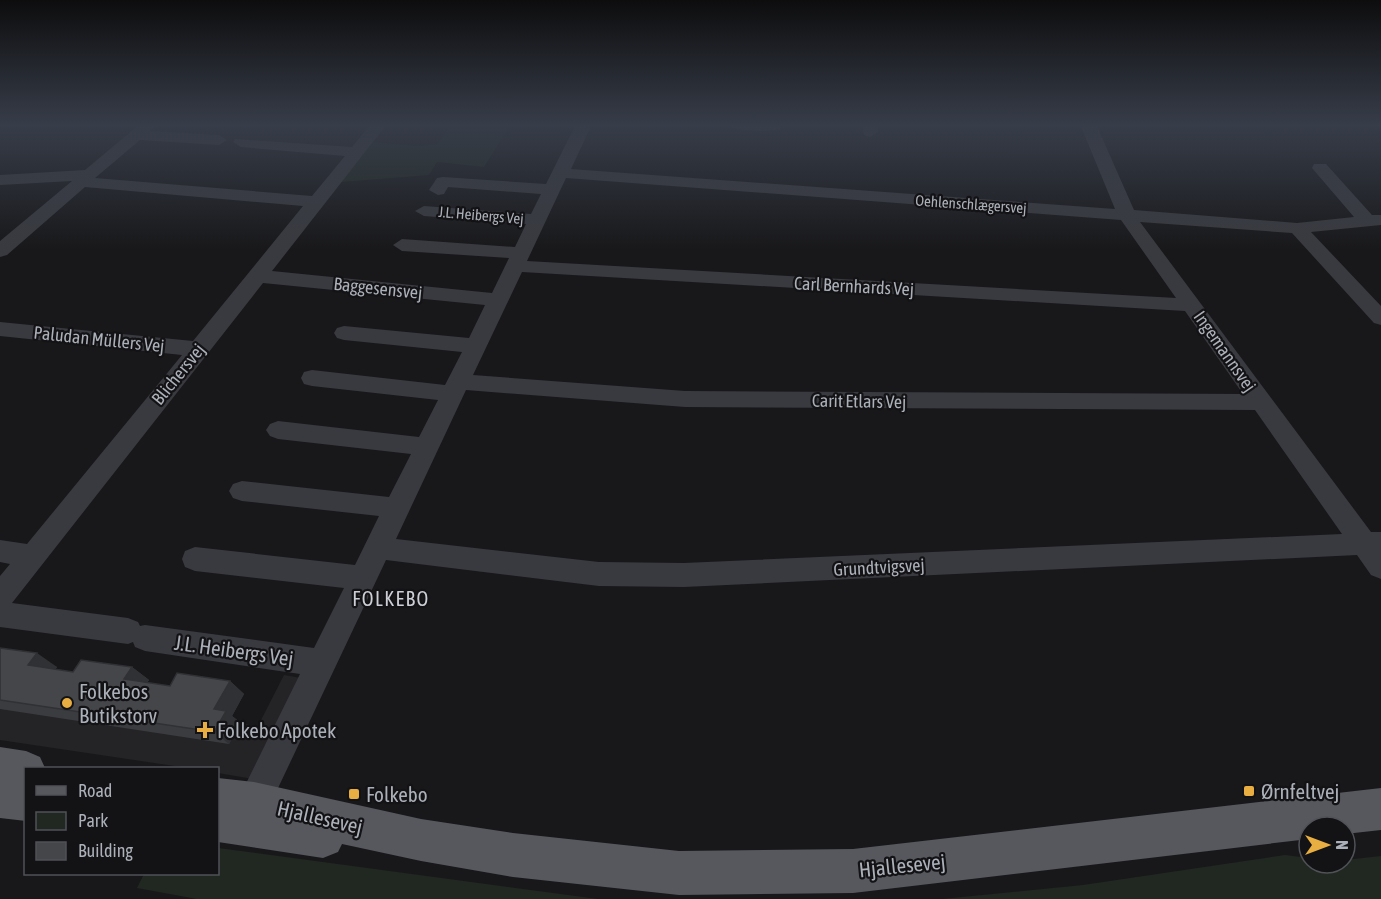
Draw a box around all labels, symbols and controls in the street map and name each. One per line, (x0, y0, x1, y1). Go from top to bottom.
street label: Oehlenschlægersvej (915, 192, 1027, 216)
street label: J.L. Heibergs Vej (438, 203, 524, 227)
street label: Carl Bernhards Vej (793, 272, 915, 300)
street label: Baggesensvej (333, 273, 423, 303)
street label: Ingemannsvej (1190, 307, 1260, 395)
street label: Paludan Müllers Vej (33, 322, 165, 356)
street label: Blichersvej (147, 339, 209, 409)
street label: Carit Etlars Vej (812, 390, 906, 412)
street label: Grundtvigsvej (833, 554, 925, 580)
district label: FOLKEBO (352, 587, 430, 610)
street label: J.L. Heibergs Vej (173, 630, 295, 670)
place label: Folkebos Butikstorv (79, 679, 158, 727)
marker: Folkebos Butikstorv (60, 696, 74, 710)
place label: Folkebo Apotek (217, 718, 336, 742)
marker: Folkebo Apotek (198, 723, 212, 737)
legend (24, 767, 219, 875)
place label: Ørnfeltvej (1261, 779, 1339, 803)
text: Road (78, 780, 112, 801)
place label: Folkebo (366, 782, 428, 806)
marker: Ørnfeltvej (1242, 784, 1256, 798)
marker: Folkebo (347, 787, 361, 801)
street label: Hjallesevej (275, 796, 365, 838)
text: Park (78, 810, 108, 831)
north arrow (1297, 815, 1357, 875)
text: Building (78, 840, 133, 861)
text: N (1333, 840, 1351, 850)
street label: Hjallesevej (858, 849, 946, 881)

